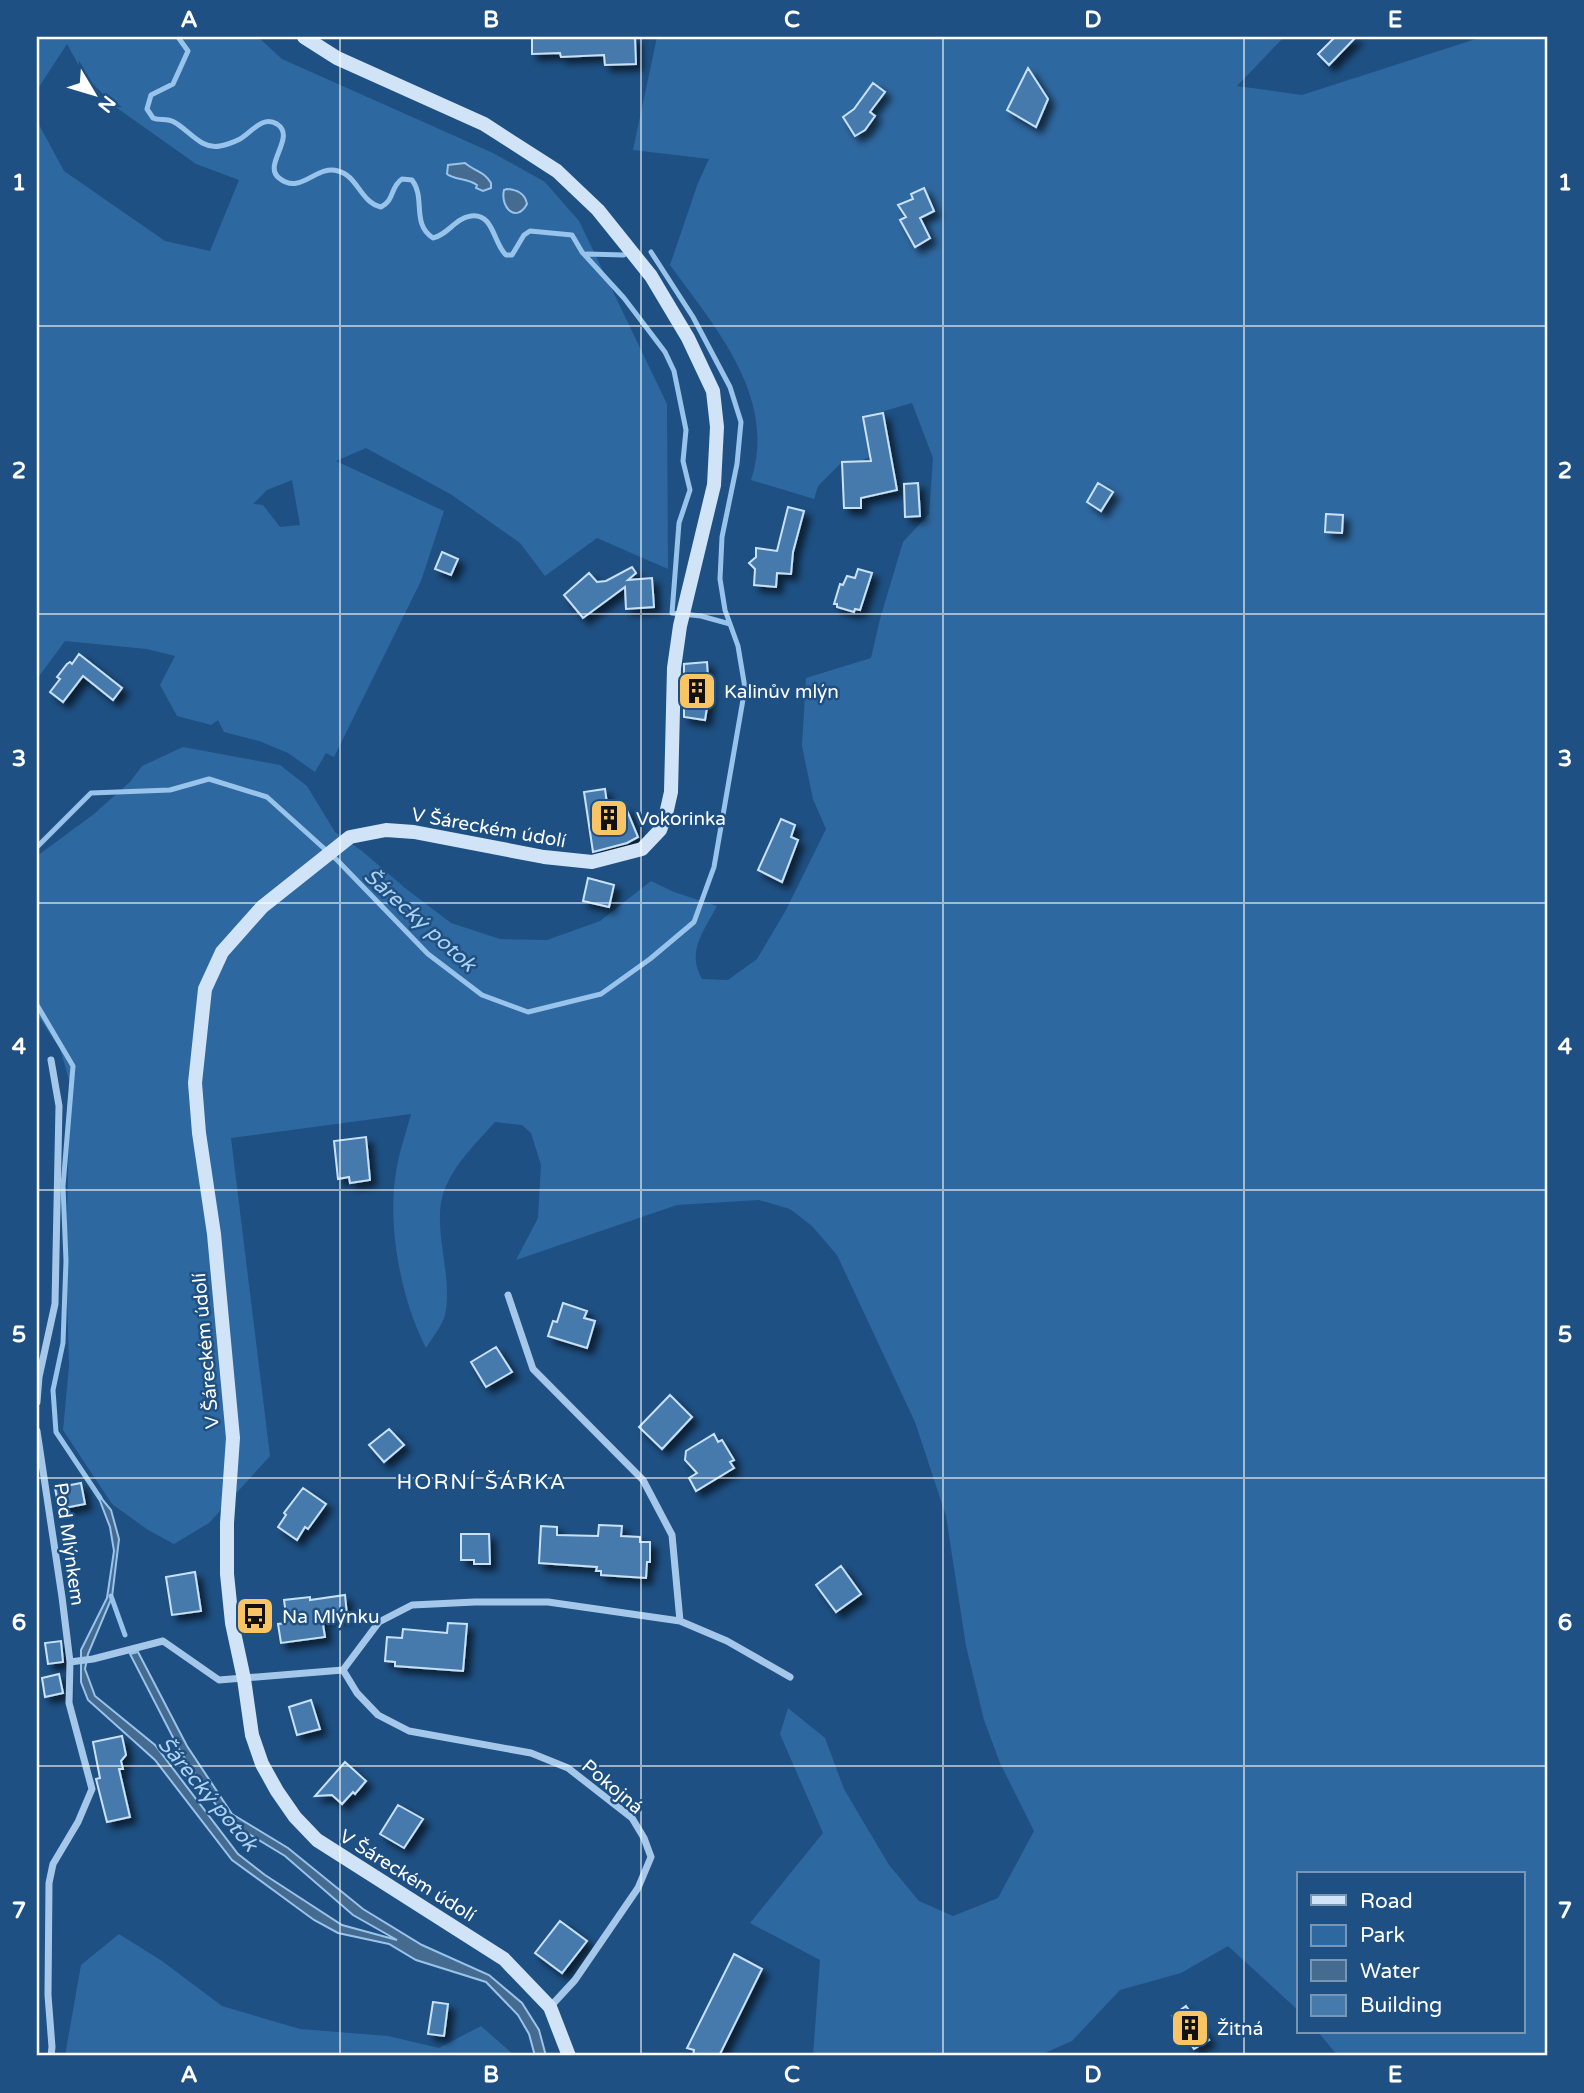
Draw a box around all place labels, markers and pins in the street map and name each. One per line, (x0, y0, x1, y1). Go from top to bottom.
building icon: Kalinův mlýn (676, 670, 718, 712)
place label: Kalinův mlýn (724, 681, 839, 703)
building icon: Vokorinka (588, 797, 630, 839)
place label: Vokorinka (636, 808, 726, 830)
bus stop icon: Na Mlýnku (234, 1595, 276, 1637)
place label: Na Mlýnku (282, 1606, 379, 1628)
building icon: Žitná (1169, 2007, 1211, 2049)
place label: Žitná (1217, 2018, 1263, 2040)

